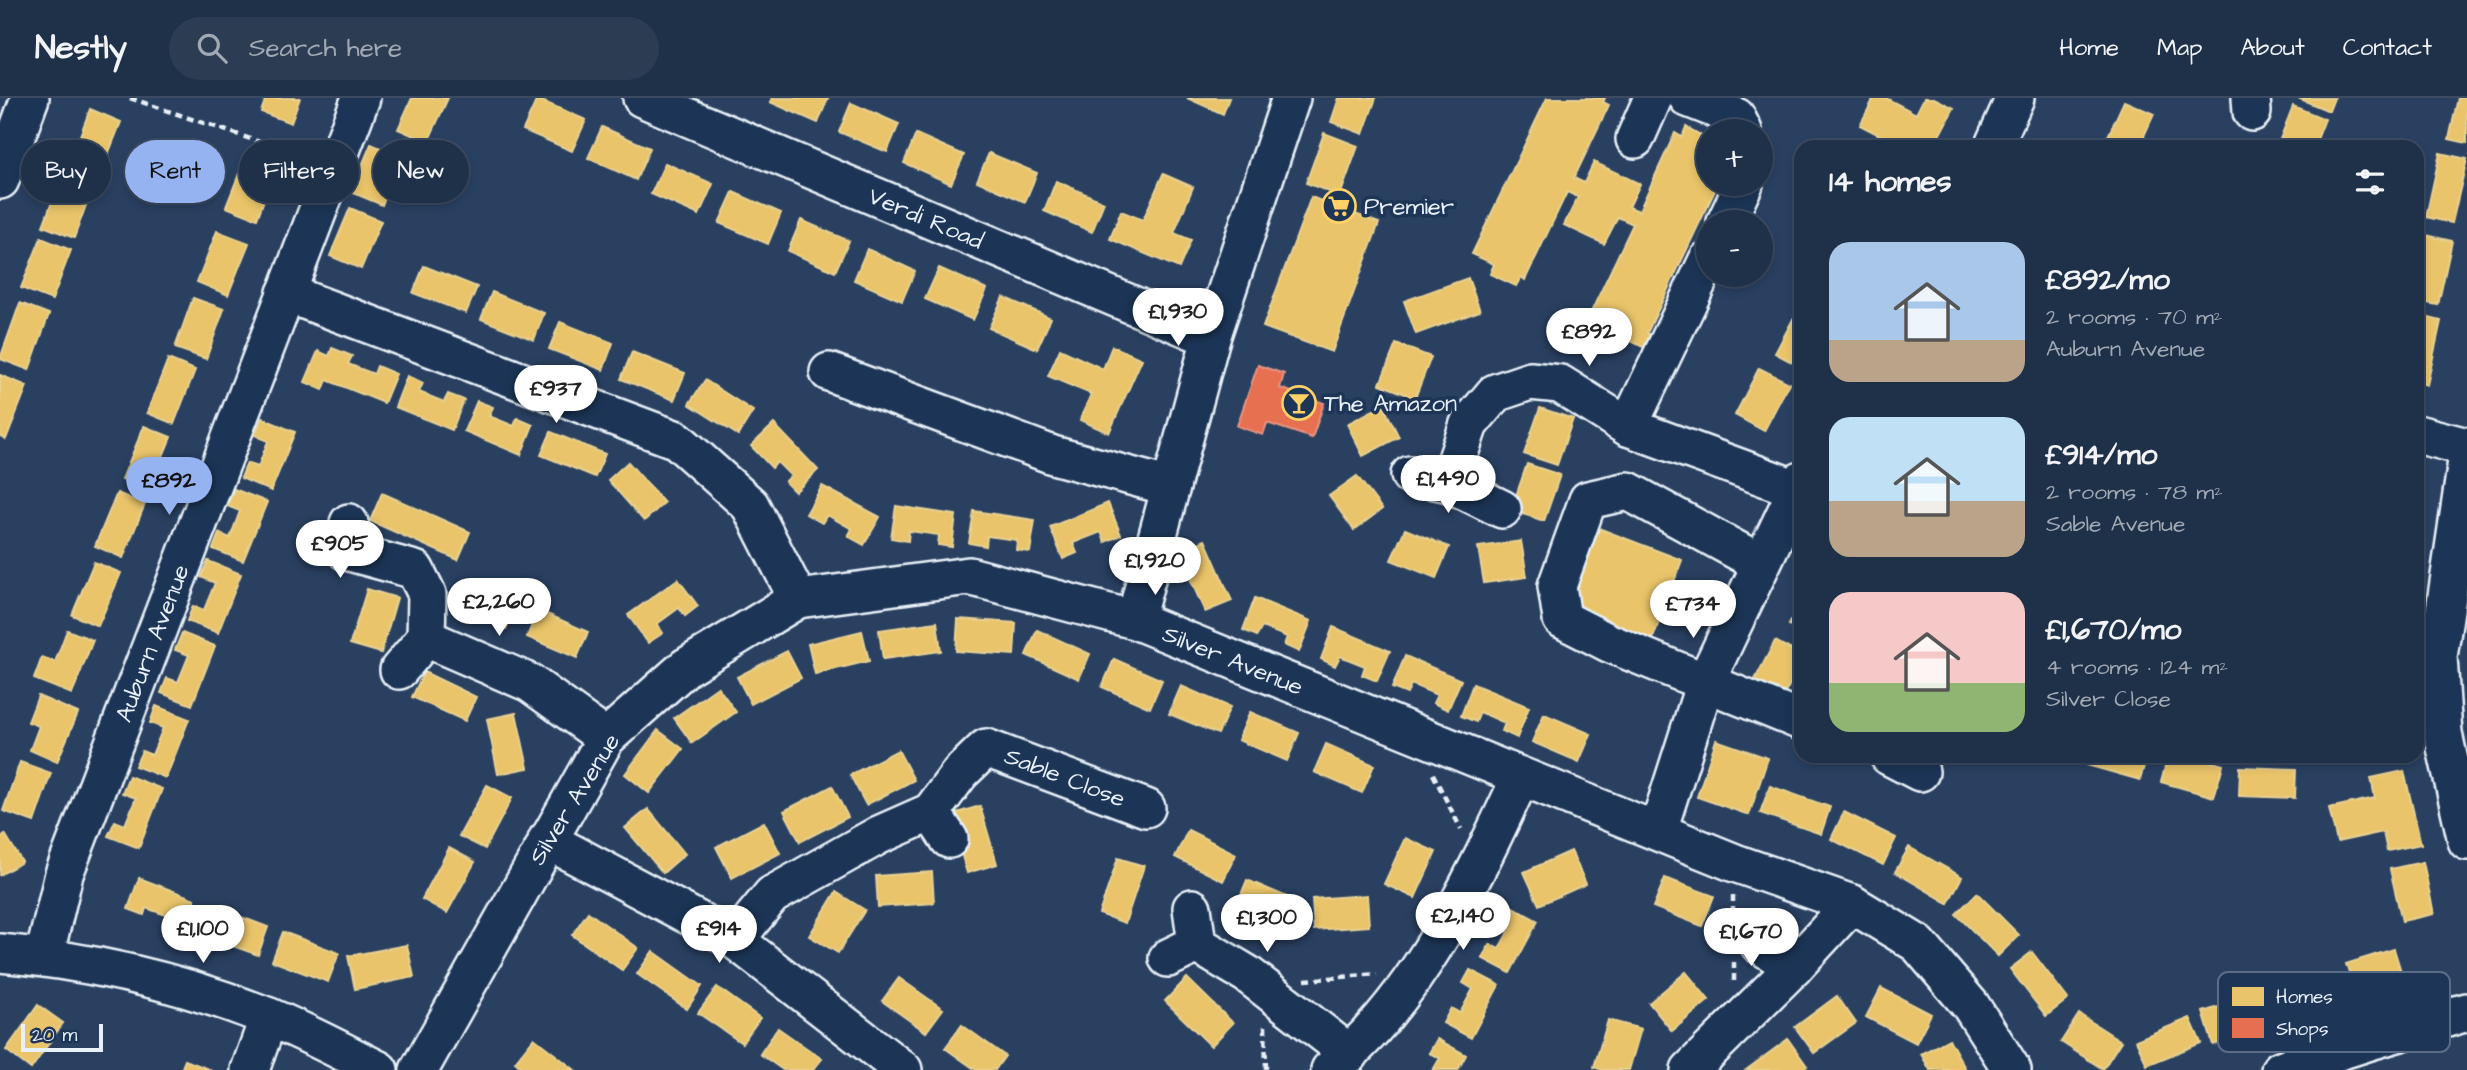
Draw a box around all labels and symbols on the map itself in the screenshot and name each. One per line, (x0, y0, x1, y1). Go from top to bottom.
street label: Verdi Road (863, 179, 988, 258)
supermarket icon: Premier (1320, 187, 1358, 225)
place label: Premier (1364, 190, 1454, 224)
pin: £1,930 (1121, 288, 1235, 348)
pin: £892 (1548, 308, 1630, 368)
pin: £937 (515, 366, 597, 425)
bar icon: The Amazon (1280, 384, 1318, 422)
place label: The Amazon (1324, 387, 1457, 421)
pin: £1,490 (1391, 456, 1505, 515)
pin: £892 (128, 458, 210, 517)
pin: £905 (299, 520, 381, 580)
pin: £1,920 (1098, 538, 1212, 597)
street label: Auburn Avenue (107, 560, 199, 727)
pin: £2,260 (442, 578, 556, 638)
pin: £734 (1652, 580, 1734, 640)
street label: Silver Avenue (1157, 617, 1308, 705)
street label: Silver Avenue (521, 727, 629, 872)
street label: Sable Close (999, 739, 1130, 817)
pin: £2,140 (1406, 892, 1520, 952)
pin: £1,300 (1210, 894, 1324, 954)
pin: £1,100 (146, 906, 260, 965)
pin: £914 (678, 906, 760, 965)
pin: £1,670 (1694, 908, 1808, 968)
legend (2218, 972, 2450, 1052)
text: Homes (2276, 984, 2333, 1011)
text: Shops (2276, 1016, 2328, 1043)
scale bar (21, 1021, 103, 1053)

